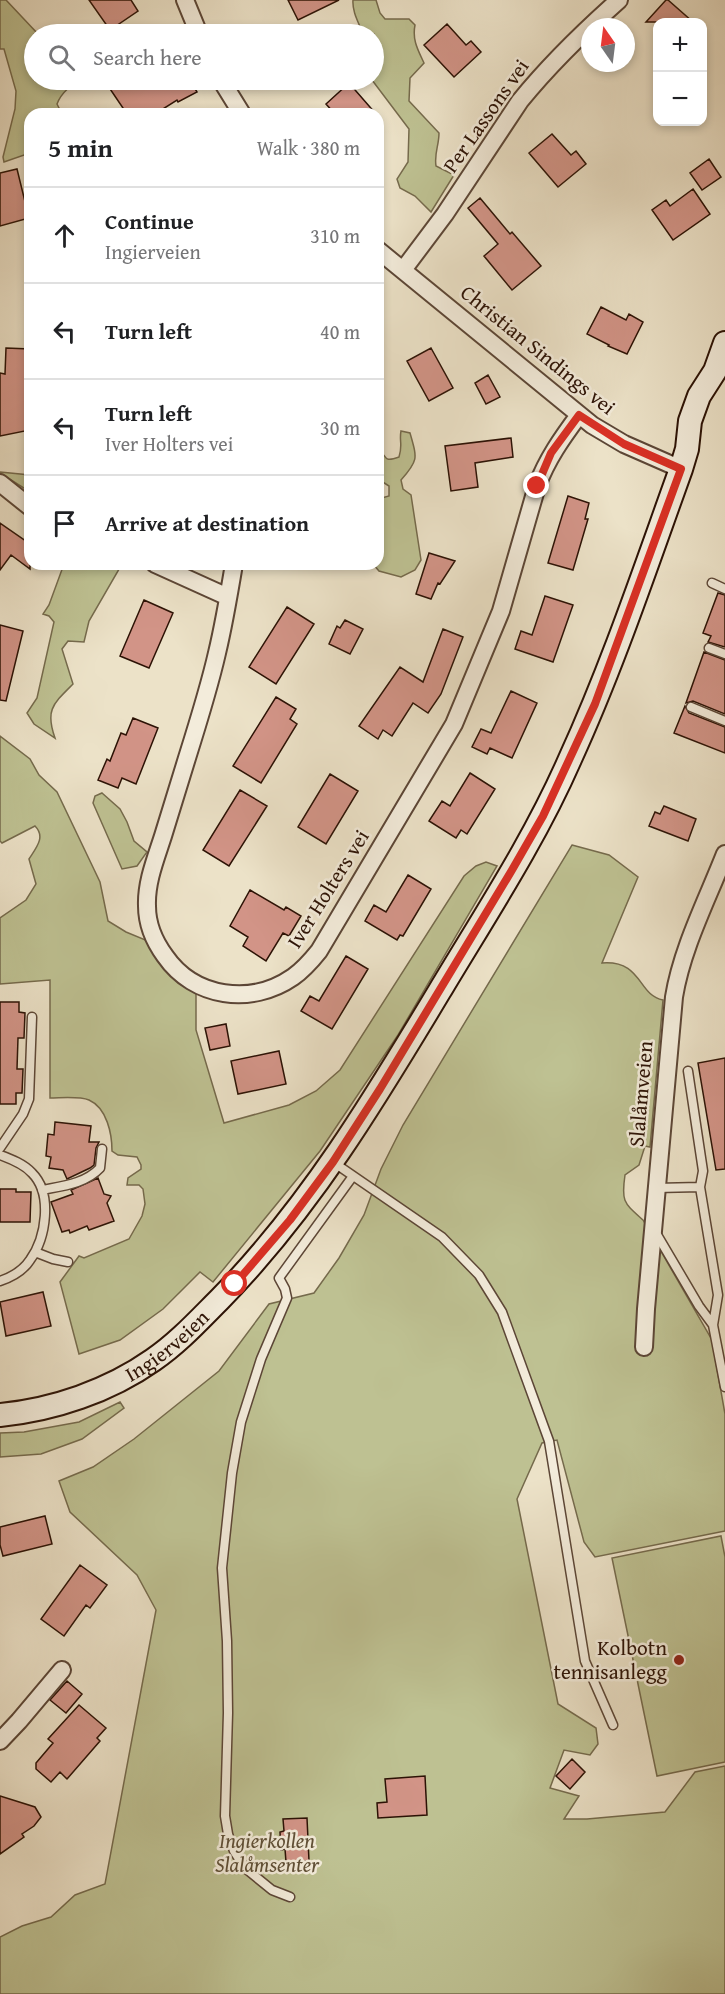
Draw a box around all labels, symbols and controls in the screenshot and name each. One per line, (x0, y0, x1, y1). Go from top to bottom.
north arrow (581, 18, 635, 72)
map controls (653, 18, 707, 126)
button: + (653, 18, 707, 72)
search box (24, 24, 384, 90)
icon: search (45, 41, 78, 74)
text: Search here (93, 41, 202, 73)
street label: Per Lassons vei (435, 53, 536, 179)
button: − (653, 72, 707, 126)
text: 5 min (48, 128, 113, 167)
text: Walk · 380 m (257, 133, 360, 162)
text: Continue (105, 205, 194, 237)
icon: ahead (48, 219, 81, 252)
text: 310 m (310, 221, 360, 250)
text: Ingierveien (105, 237, 201, 266)
street label: Christian Sindings vei (454, 277, 623, 422)
icon: left (48, 315, 81, 348)
text: Turn left (105, 315, 192, 347)
text: 40 m (320, 317, 360, 346)
text: Turn left (105, 397, 192, 429)
icon: left (48, 411, 81, 444)
text: 30 m (320, 413, 360, 442)
text: Iver Holters vei (105, 429, 233, 458)
route end (523, 472, 549, 498)
icon: arrive (48, 507, 81, 540)
text: Arrive at destination (105, 507, 309, 539)
street label: Iver Holters vei (279, 823, 376, 954)
street label: Slalåmveien (620, 1039, 661, 1148)
route start (221, 1270, 247, 1296)
street label: Ingierveien (119, 1302, 216, 1389)
place label: Kolbotn tennisanlegg (554, 1632, 668, 1687)
marker: Kolbotn tennisanlegg (672, 1653, 686, 1667)
park label: Ingierkollen Slalåmsenter (215, 1825, 320, 1880)

